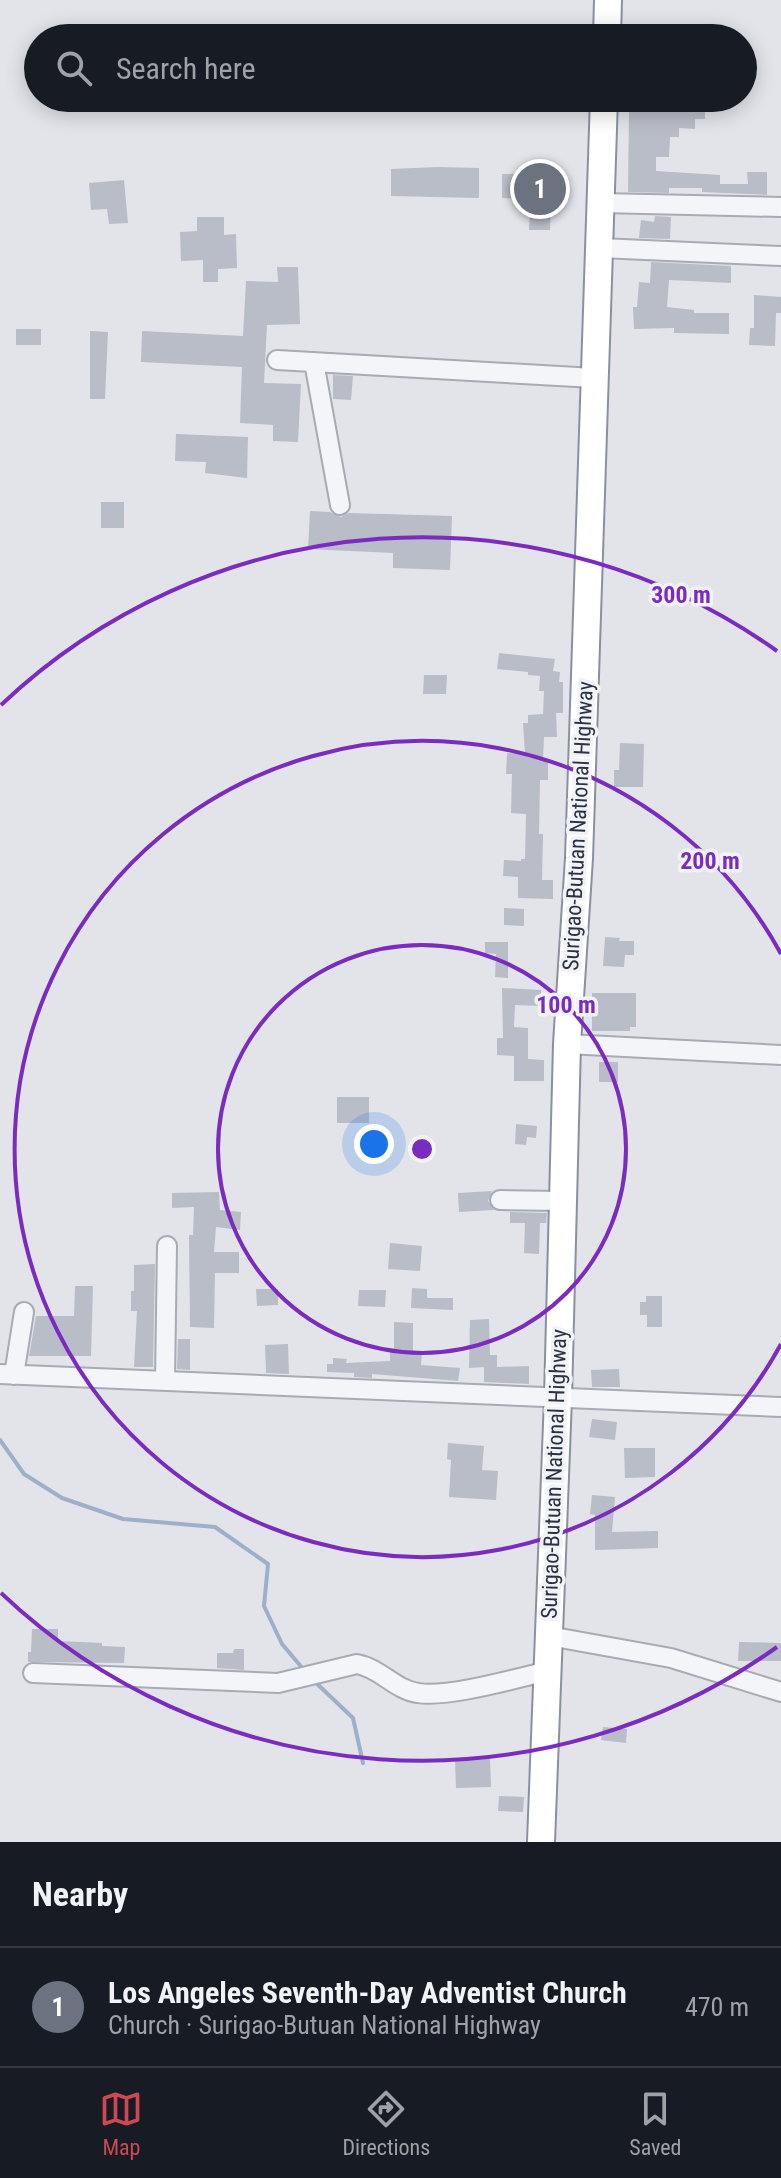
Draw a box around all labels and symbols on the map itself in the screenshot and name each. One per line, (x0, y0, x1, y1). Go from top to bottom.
pin: 1 (514, 159, 566, 219)
text: 300 m (651, 581, 711, 609)
street label: Surigao-Butuan National Highway (558, 681, 598, 971)
text: 200 m (680, 847, 740, 875)
text: 100 m (536, 991, 596, 1019)
your location (354, 1124, 394, 1164)
centre of rings (408, 1135, 436, 1163)
street label: Surigao-Butuan National Highway (536, 1329, 572, 1619)

